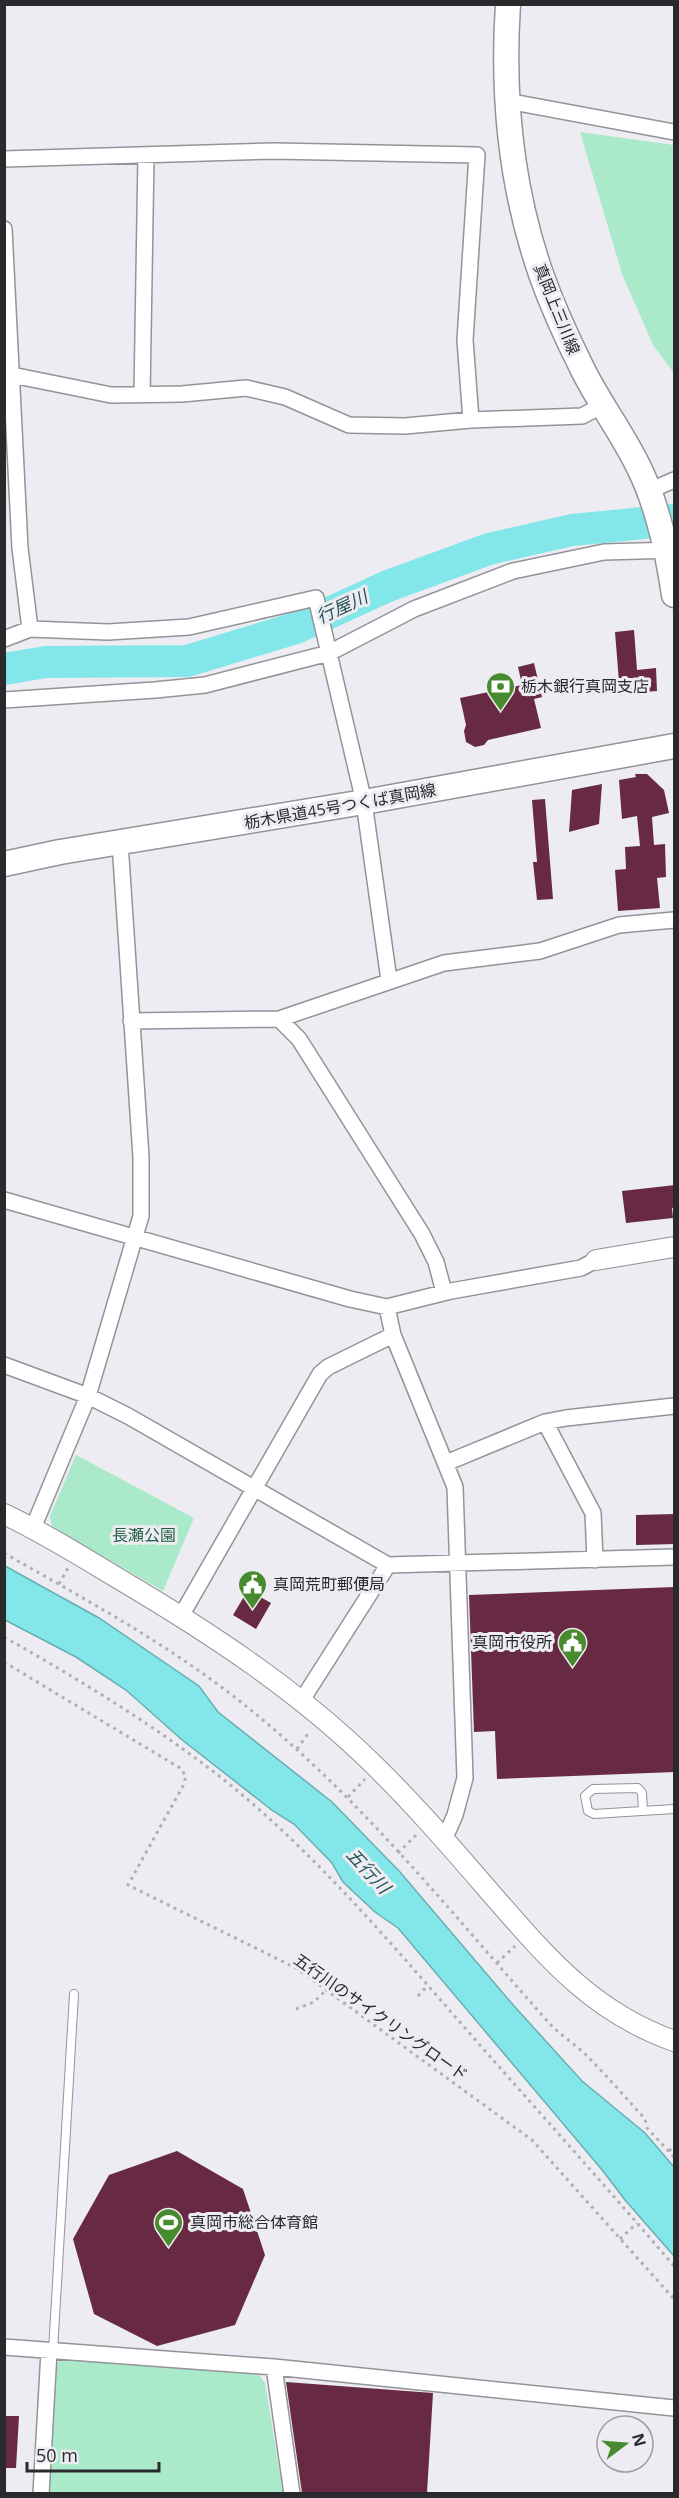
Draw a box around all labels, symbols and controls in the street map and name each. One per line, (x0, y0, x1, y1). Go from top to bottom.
street label: 真岡上三川線 (529, 260, 585, 358)
water label: 行屋川 (312, 583, 373, 628)
bank icon: 栃木銀行真岡支店 (484, 670, 516, 712)
place label: 栃木銀行真岡支店 (521, 675, 649, 697)
street label: 栃木県道45号つくば真岡線 (242, 778, 438, 834)
park label: 長瀬公園 (112, 1524, 176, 1546)
public building icon: 真岡荒町郵便局 (236, 1568, 268, 1610)
place label: 真岡荒町郵便局 (273, 1573, 385, 1595)
public building icon: 真岡市役所 (557, 1626, 589, 1668)
place label: 真岡市役所 (472, 1631, 552, 1653)
water label: 五行川 (342, 1842, 397, 1900)
street label: 五行川のサイクリングロード (290, 1948, 472, 2086)
sports icon: 真岡市総合体育館 (153, 2206, 185, 2248)
place label: 真岡市総合体育館 (190, 2211, 318, 2233)
north arrow (595, 2414, 655, 2474)
text: N (627, 2431, 652, 2449)
scale bar (27, 2435, 159, 2473)
text: 50 m (36, 2443, 78, 2467)

